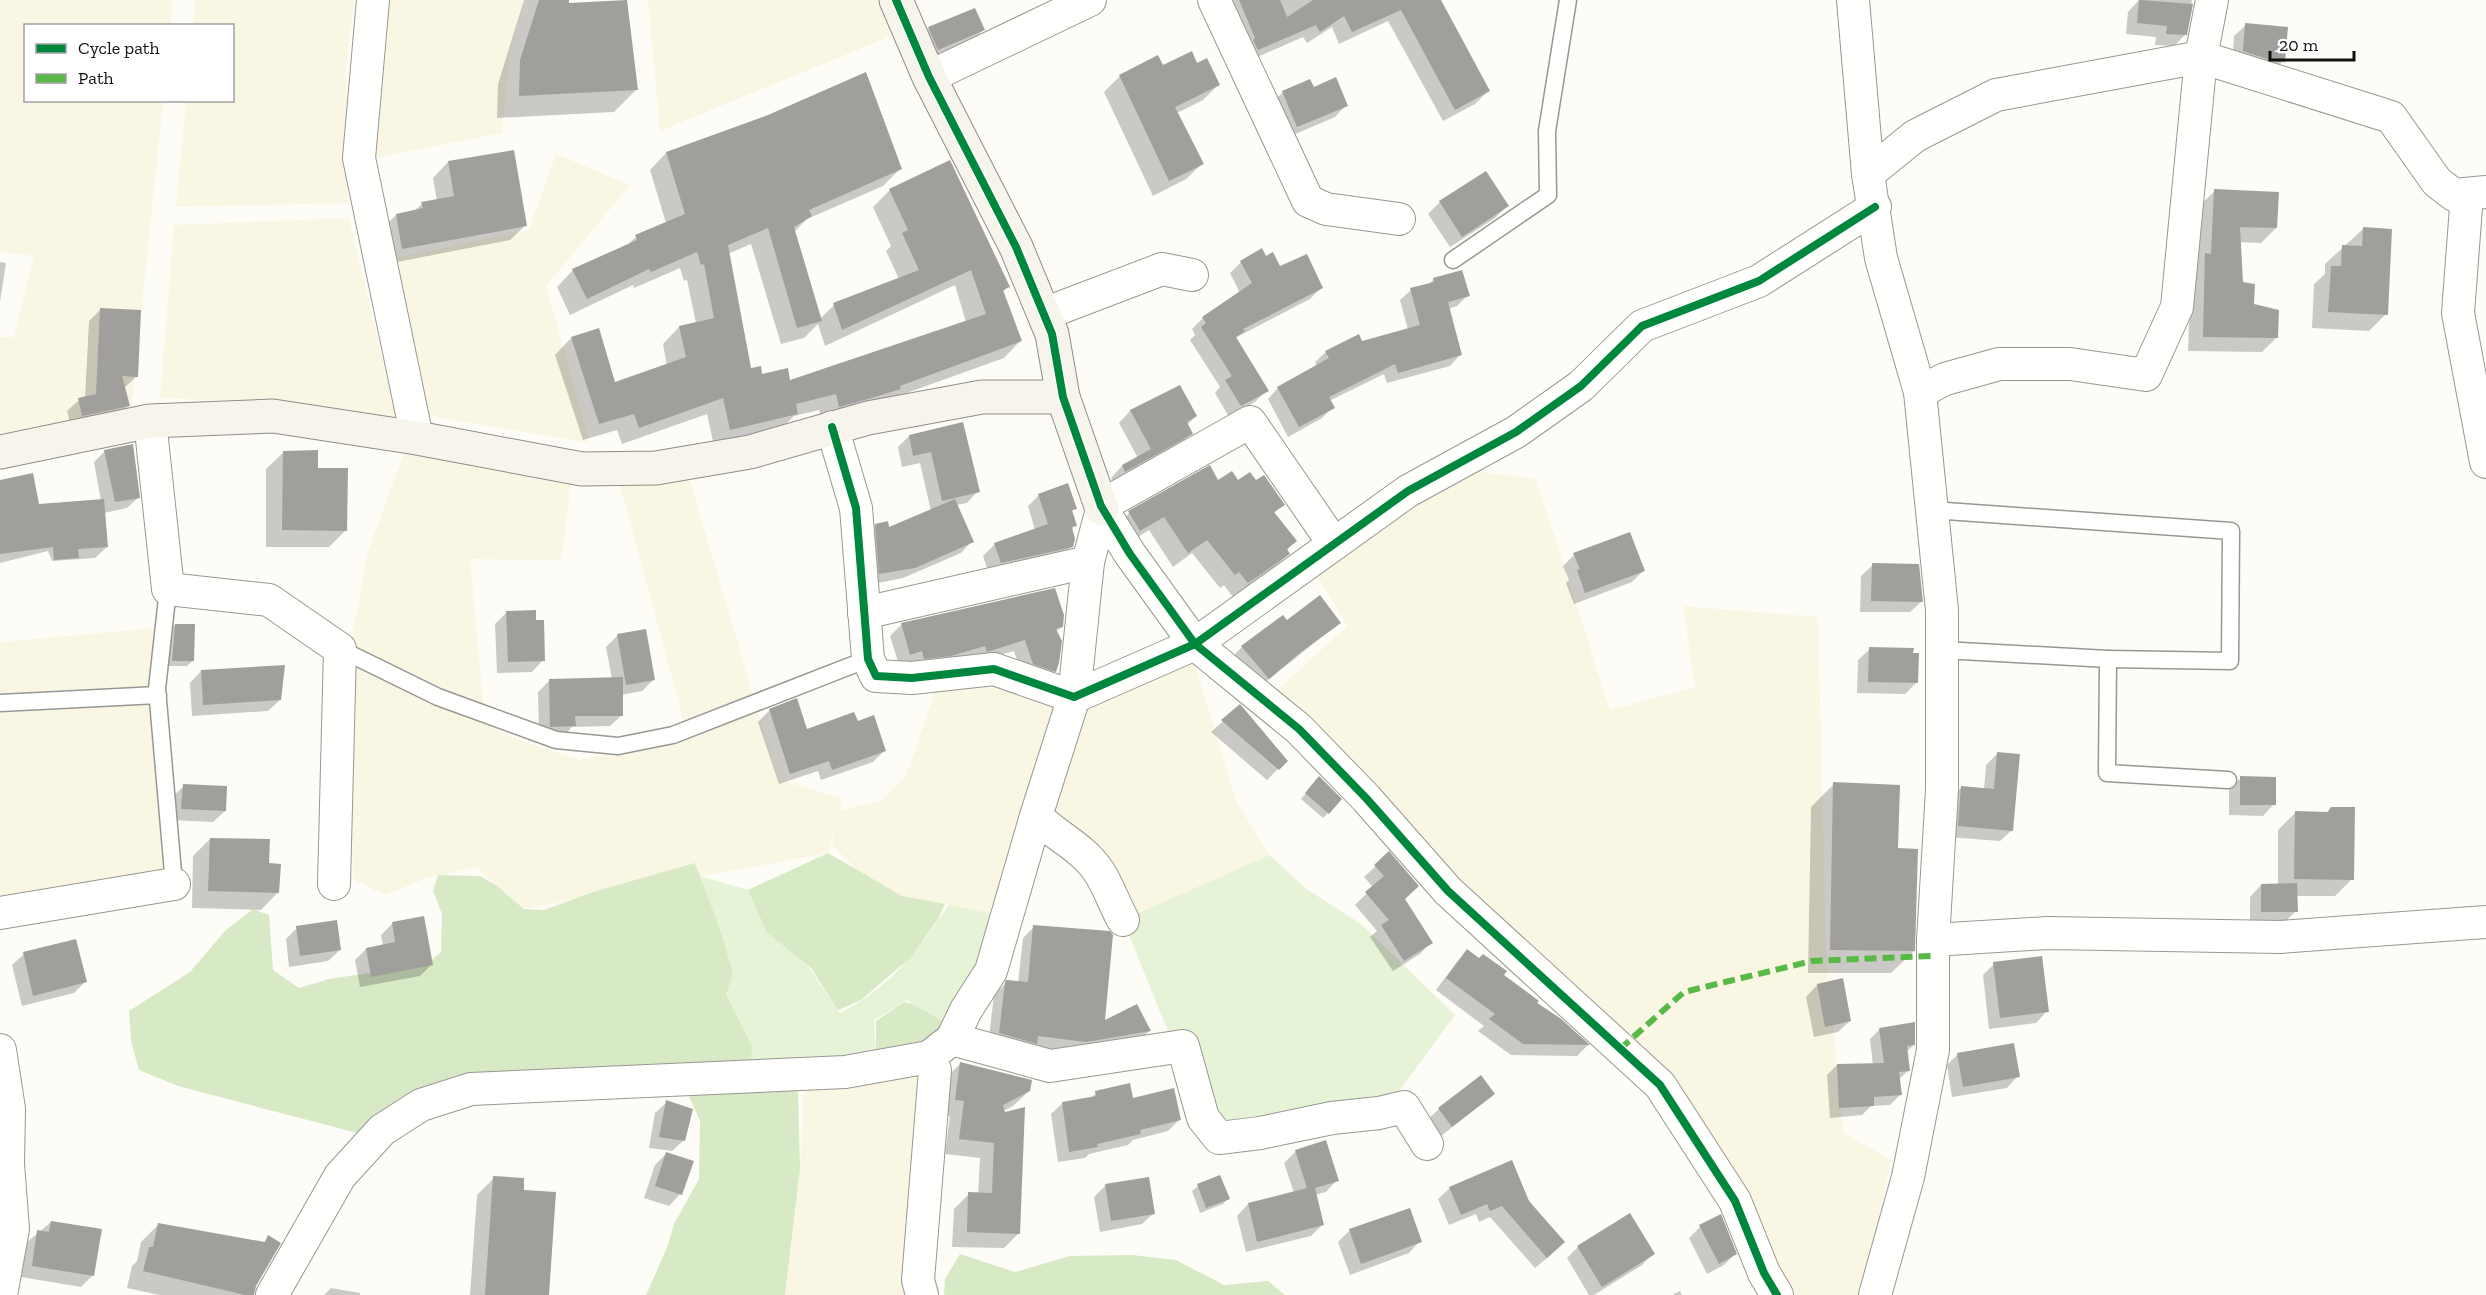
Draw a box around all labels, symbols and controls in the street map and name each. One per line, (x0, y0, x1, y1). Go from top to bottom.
legend (24, 24, 234, 102)
scale bar (2270, 24, 2354, 62)
text: 20 m (2279, 34, 2319, 56)
text: Cycle path (78, 37, 160, 59)
text: Path (78, 67, 114, 89)

